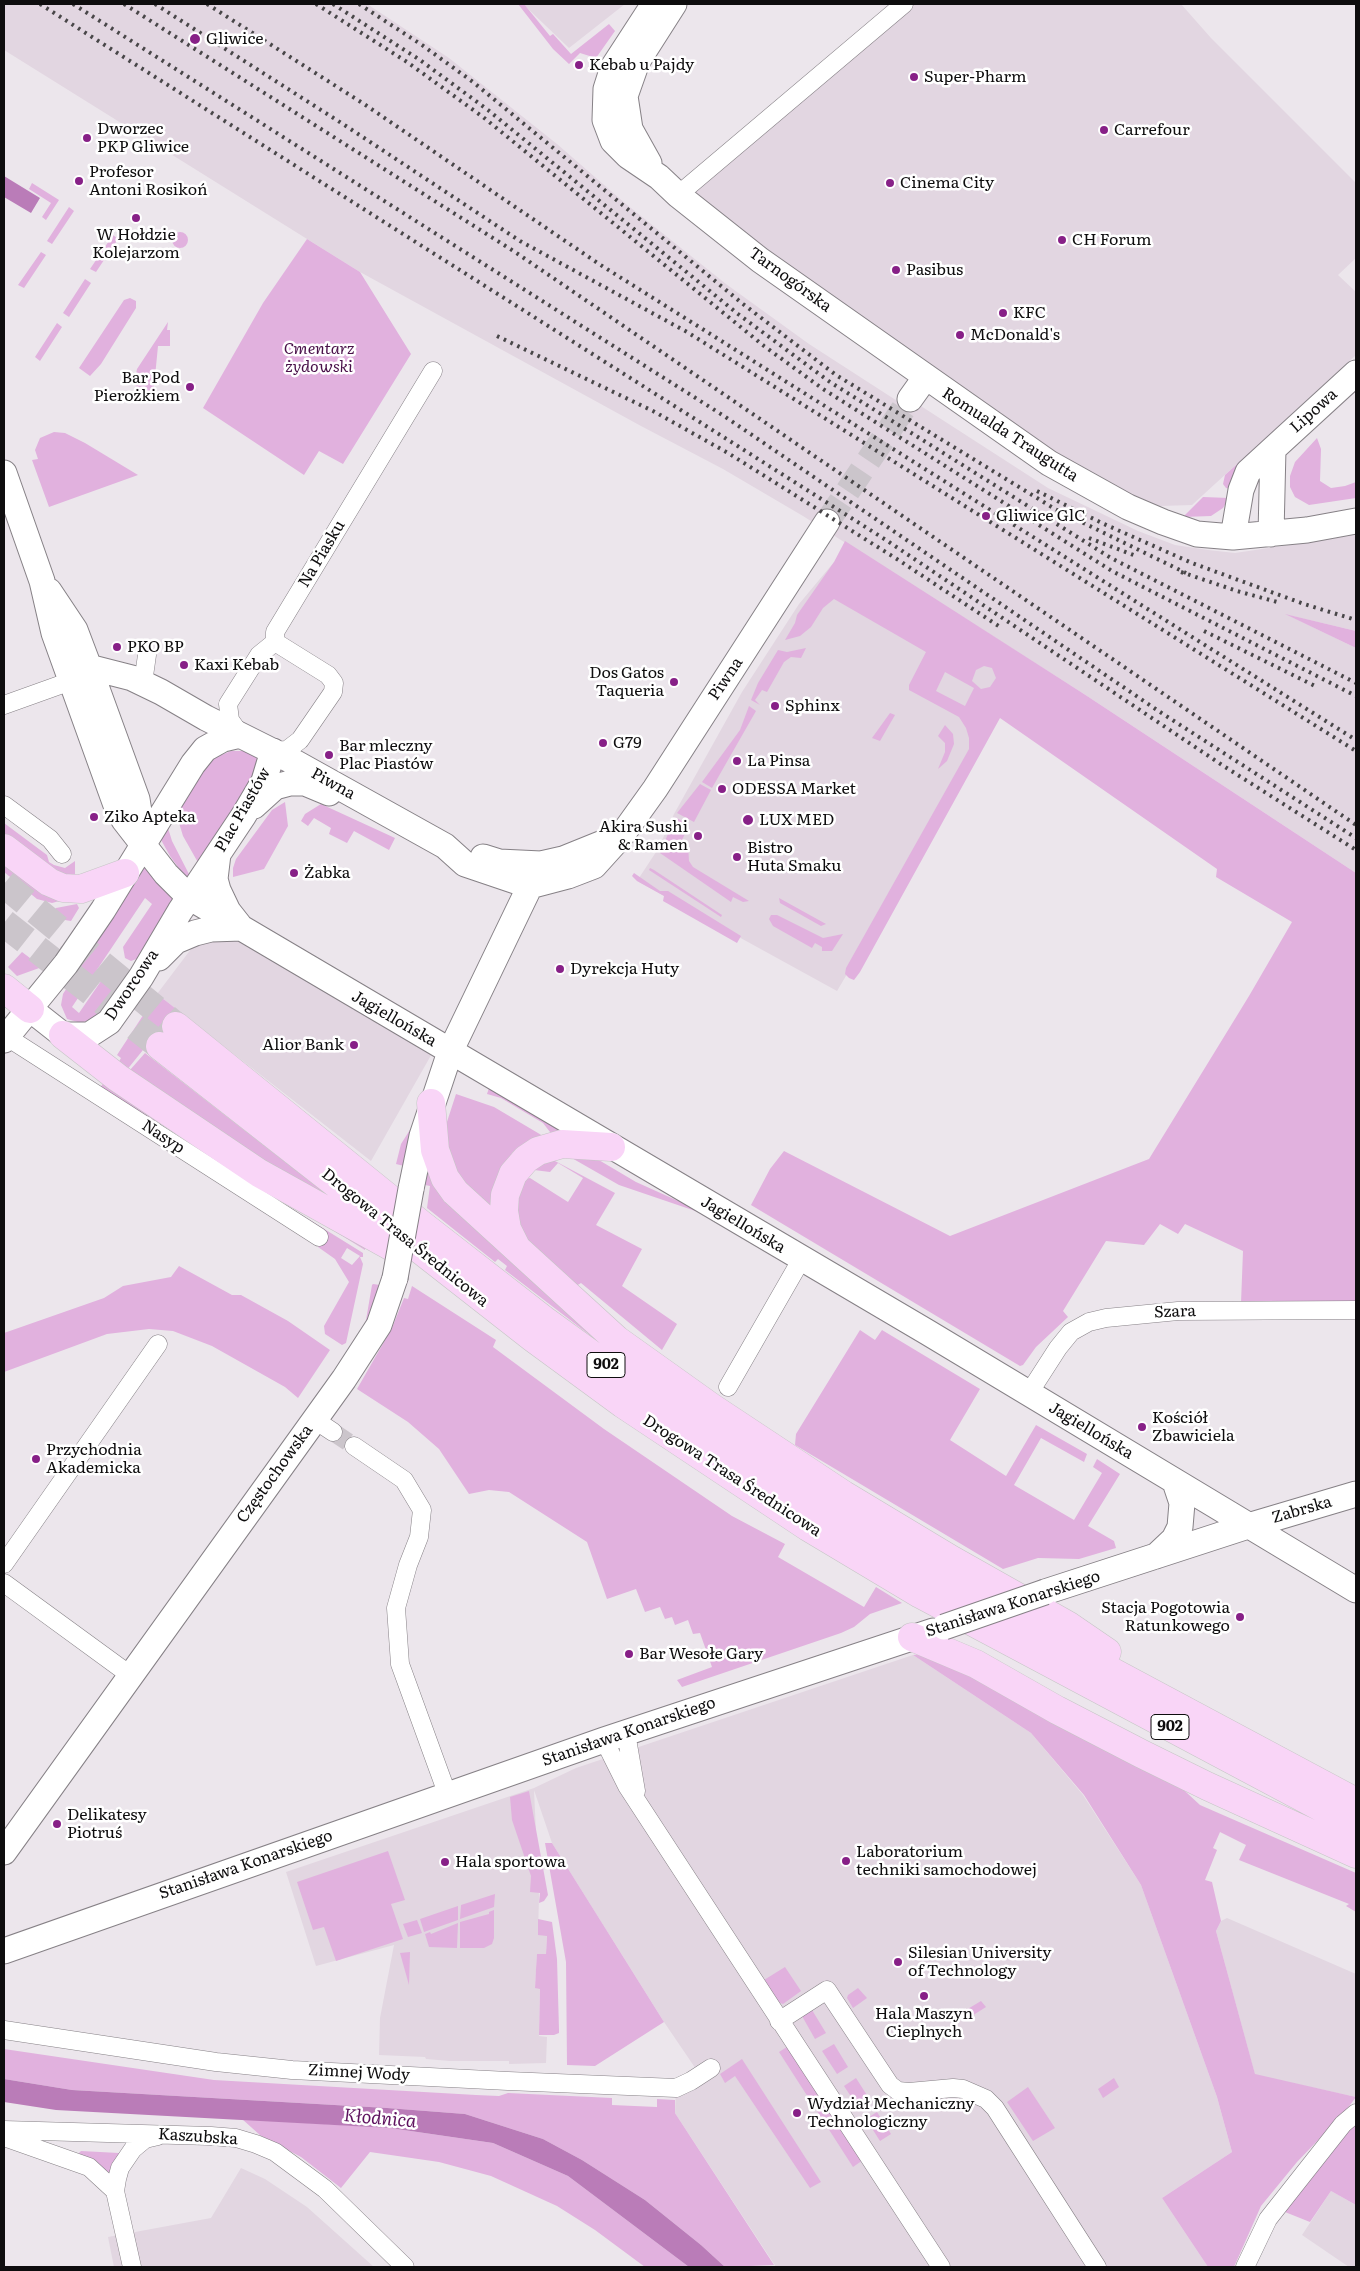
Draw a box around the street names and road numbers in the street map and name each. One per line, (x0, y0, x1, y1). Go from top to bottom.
street label: Tarnogórska (745, 244, 835, 316)
street label: Romualda Traugutta (938, 384, 1082, 486)
street label: Lipowa (1286, 385, 1342, 437)
street label: Na Piasku (295, 517, 349, 591)
street label: Piwna (705, 654, 747, 704)
street label: Plac Piastów (211, 764, 275, 856)
street label: Piwna (308, 764, 358, 804)
street label: Dworcowa (101, 946, 163, 1024)
street label: Jagiellońska (348, 987, 440, 1051)
street label: Nasyp (138, 1116, 188, 1158)
street label: Drogowa Trasa Średnicowa (318, 1165, 492, 1311)
street label: Jagiellońska (697, 1192, 789, 1258)
street label: Szara (1154, 1302, 1196, 1322)
road number: 902 (587, 1352, 625, 1378)
street label: Jagiellońska (1045, 1398, 1137, 1464)
street label: Drogowa Trasa Średnicowa (639, 1411, 825, 1541)
street label: Częstochowska (233, 1421, 317, 1527)
street label: Zabrska (1270, 1492, 1334, 1528)
street label: Stanisława Konarskiego (923, 1567, 1103, 1641)
street label: Stanisława Konarskiego (540, 1693, 718, 1771)
road number: 902 (1151, 1714, 1189, 1740)
street label: Stanisława Konarskiego (157, 1826, 335, 1904)
street label: Zimnej Wody (308, 2061, 410, 2085)
street label: Kaszubska (157, 2125, 239, 2149)

